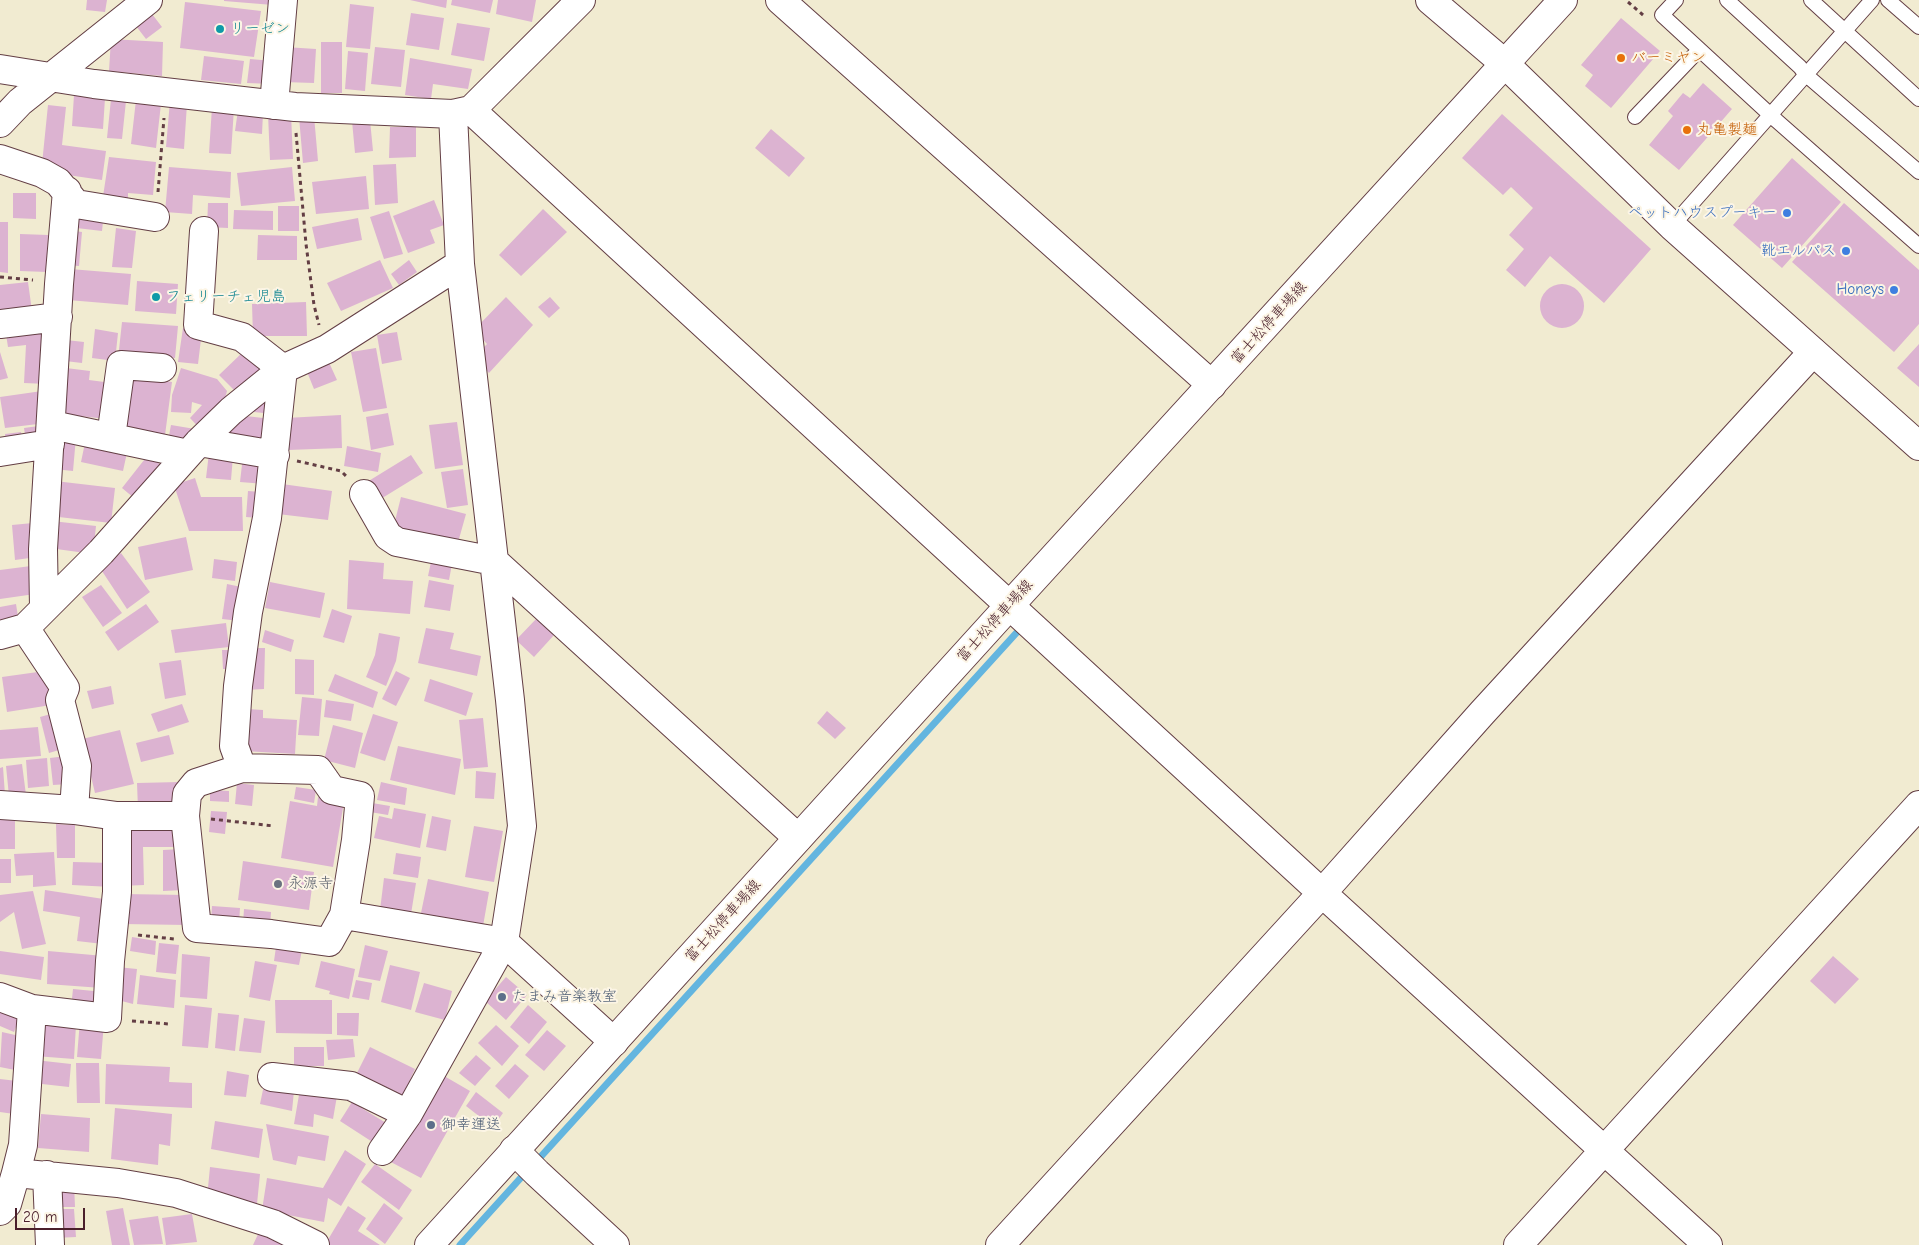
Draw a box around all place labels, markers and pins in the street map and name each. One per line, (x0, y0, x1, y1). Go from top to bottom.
place label: リーゼン (230, 20, 290, 38)
marker: リーゼン (214, 23, 226, 35)
place label: バーミヤン (1631, 49, 1706, 67)
marker: バーミヤン (1615, 52, 1627, 64)
place label: 丸亀製麺 (1697, 121, 1757, 139)
marker: 丸亀製麺 (1681, 124, 1693, 136)
place label: ペットハウスプーキー (1628, 204, 1777, 222)
marker: ペットハウスプーキー (1781, 207, 1793, 219)
place label: 靴エルパス (1761, 242, 1836, 260)
marker: 靴エルパス (1840, 245, 1852, 257)
place label: Honeys (1836, 281, 1884, 299)
marker: Honeys (1888, 284, 1900, 296)
place label: フェリーチェ児島 (166, 288, 286, 306)
marker: フェリーチェ児島 (150, 291, 162, 303)
place label: 永源寺 (288, 875, 333, 893)
marker: 永源寺 (272, 878, 284, 890)
place label: たまみ音楽教室 (512, 988, 617, 1006)
marker: たまみ音楽教室 (496, 991, 508, 1003)
place label: 御幸運送 (441, 1116, 501, 1134)
marker: 御幸運送 (425, 1119, 437, 1131)

